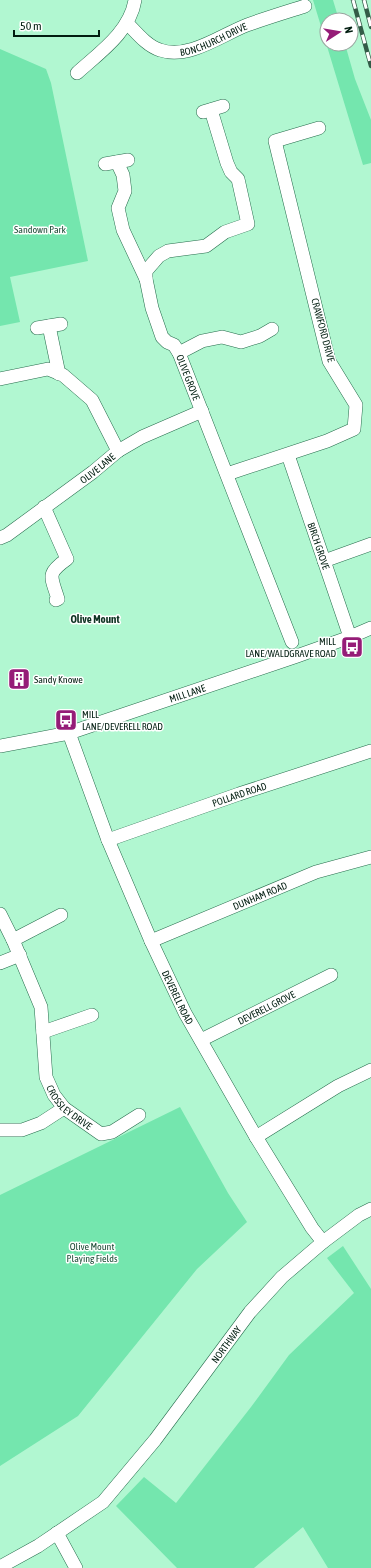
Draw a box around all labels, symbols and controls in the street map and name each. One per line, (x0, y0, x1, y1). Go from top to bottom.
scale bar (14, 12, 99, 38)
north arrow (319, 12, 359, 52)
text: 50 m (20, 19, 42, 33)
street label: BONCHURCH DRIVE (179, 20, 249, 57)
text: N (342, 25, 355, 34)
park label: Sandown Park (14, 224, 67, 235)
street label: CRAWFORD DRIVE (309, 297, 337, 364)
street label: OLIVE GROVE (175, 353, 203, 402)
street label: OLIVE LANE (78, 450, 118, 485)
street label: BIRCH GROVE (306, 521, 332, 572)
district label: Olive Mount (70, 613, 120, 625)
bus stop icon: MILL LANE/WALDGRAVE ROAD (339, 634, 365, 660)
place label: MILL LANE/WALDGRAVE ROAD (246, 636, 336, 659)
building icon: Sandy Knowe (6, 666, 32, 692)
place label: Sandy Knowe (34, 674, 83, 685)
street label: MILL LANE (168, 682, 207, 704)
bus stop icon: MILL LANE/DEVERELL ROAD (53, 707, 79, 733)
place label: MILL LANE/DEVERELL ROAD (82, 709, 163, 732)
street label: POLLARD ROAD (211, 780, 268, 809)
street label: DUNHAM ROAD (231, 879, 289, 912)
street label: DEVERELL ROAD (160, 968, 196, 1027)
street label: DEVERELL GROVE (236, 988, 297, 1026)
street label: CROSSLEY DRIVE (45, 1083, 95, 1132)
park label: Olive Mount Playing Fields (67, 1241, 118, 1264)
street label: NORTHWAY (209, 1323, 244, 1365)

